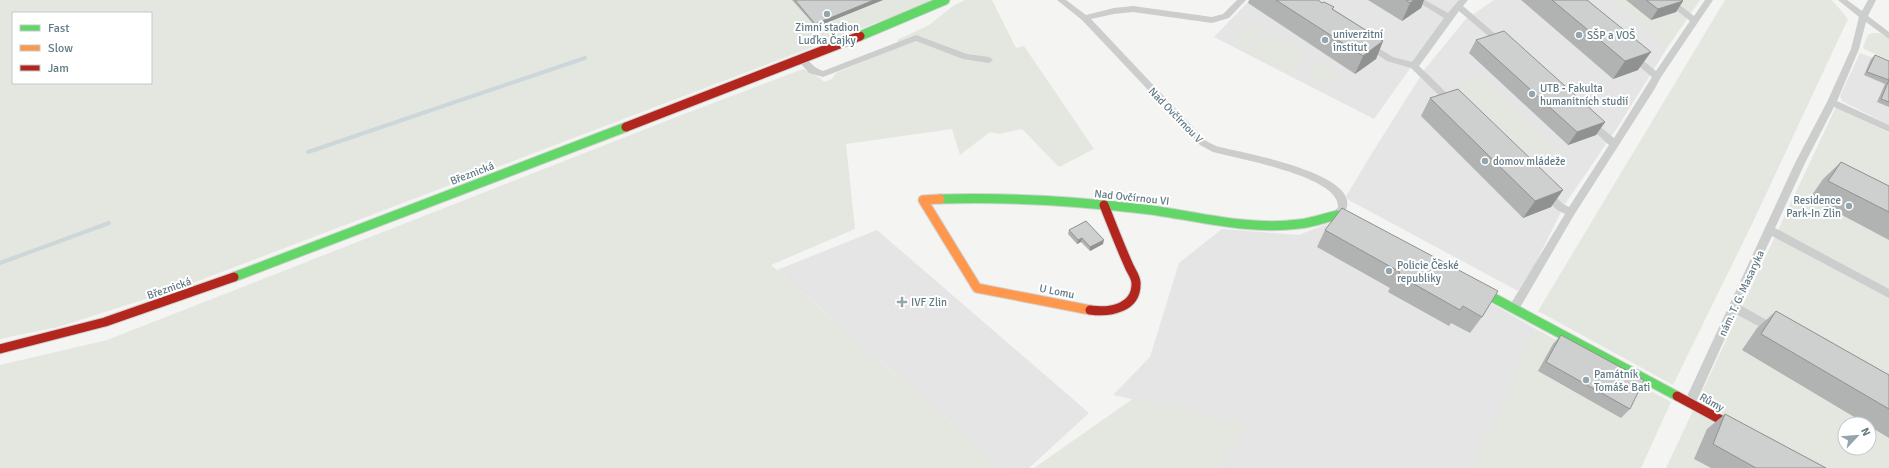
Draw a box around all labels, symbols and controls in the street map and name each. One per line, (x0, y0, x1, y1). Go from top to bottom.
marker: Zimní stadion Luďka Čajky (822, 9, 832, 19)
legend (12, 12, 152, 84)
text: Fast (48, 21, 69, 36)
place label: Zimní stadion Luďka Čajky (795, 21, 859, 47)
place label: univerzitní institut (1333, 28, 1383, 54)
place label: SŠP a VOŠ (1587, 28, 1635, 42)
marker: SŠP a VOŠ (1574, 30, 1584, 40)
marker: univerzitní institut (1320, 35, 1330, 45)
text: Slow (48, 41, 73, 56)
text: Jam (48, 61, 69, 76)
place label: UTB - Fakulta humanitních studií (1540, 82, 1628, 108)
street label: Nad Ovčírnou V (1146, 85, 1206, 146)
marker: UTB - Fakulta humanitních studií (1527, 89, 1537, 99)
place label: domov mládeže (1493, 155, 1566, 168)
marker: domov mládeže (1480, 156, 1490, 166)
street label: Březnická (448, 159, 496, 188)
street label: Nad Ovčírnou VI (1094, 187, 1170, 208)
place label: Residence Park-In Zlin (1786, 194, 1841, 220)
marker: Residence Park-In Zlin (1844, 201, 1854, 211)
street label: nám. T. G. Masaryka (1716, 248, 1767, 338)
place label: Policie České republiky (1397, 258, 1459, 285)
marker: Policie České republiky (1384, 266, 1394, 276)
street label: Březnická (145, 275, 193, 302)
street label: U Lomu (1038, 282, 1076, 301)
marker: IVF Zlin (896, 296, 908, 308)
place label: IVF Zlin (911, 296, 947, 309)
place label: Památník Tomáše Bati (1594, 368, 1650, 394)
marker: Památník Tomáše Bati (1581, 375, 1591, 385)
street label: Růmy (1697, 390, 1727, 415)
north arrow (1837, 416, 1877, 456)
text: N (1858, 426, 1873, 438)

